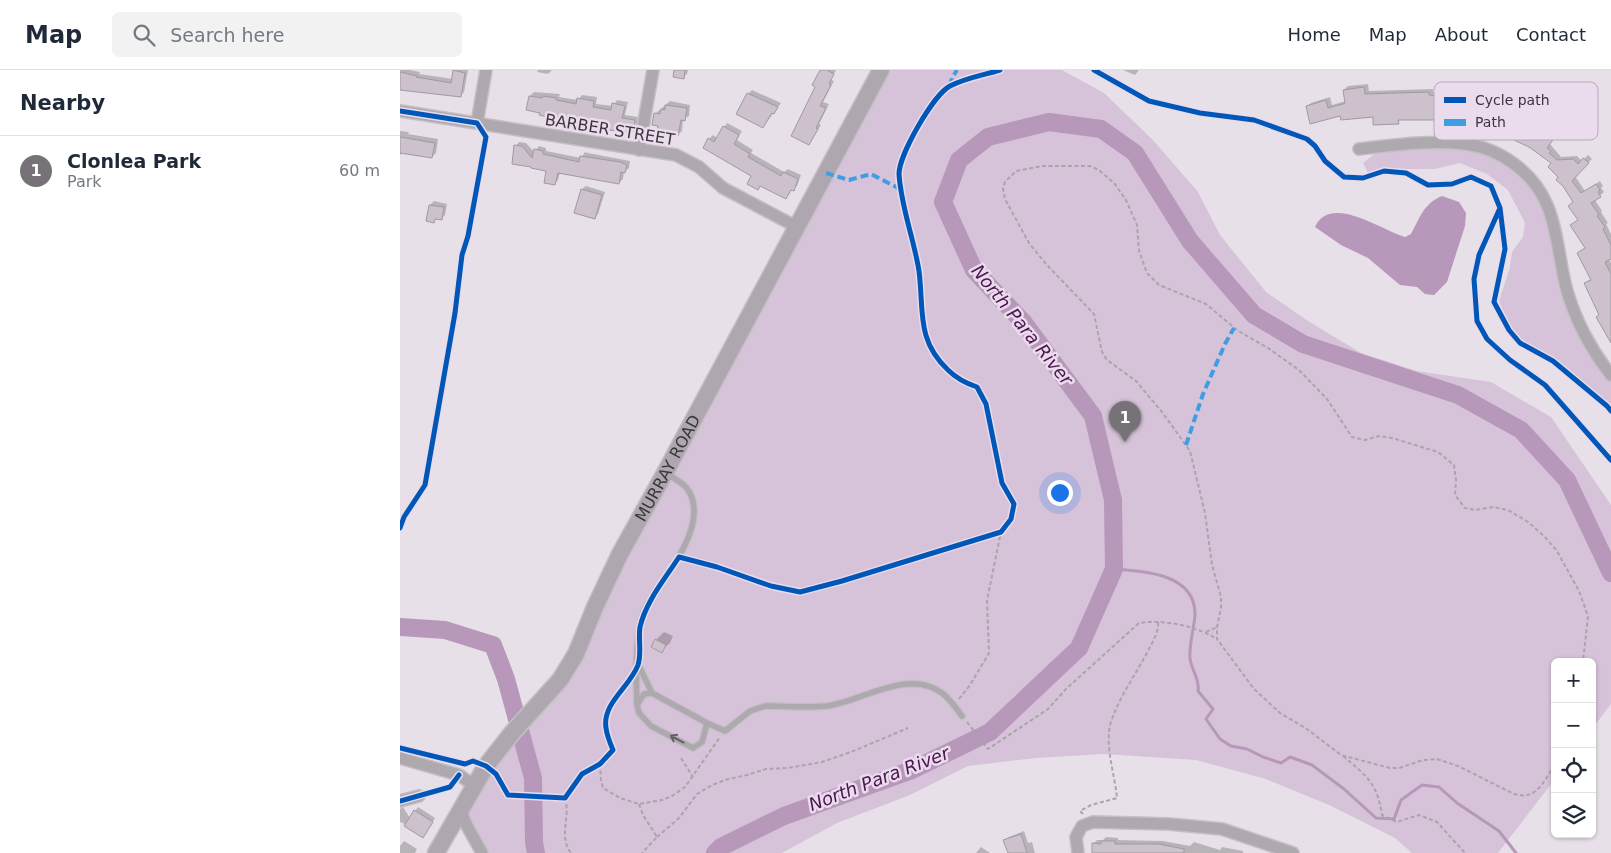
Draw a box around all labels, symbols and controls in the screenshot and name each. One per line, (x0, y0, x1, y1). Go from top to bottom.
search box (112, 12, 462, 57)
text: Map (25, 21, 82, 49)
icon: search (130, 21, 158, 49)
text: Search here (170, 24, 284, 46)
text: Home (1288, 24, 1341, 45)
text: Map (1369, 24, 1407, 45)
text: About (1435, 24, 1488, 45)
text: Contact (1516, 24, 1586, 45)
legend (1434, 82, 1598, 140)
text: Nearby (20, 91, 105, 115)
text: Cycle path (1475, 92, 1550, 108)
street label: BARBER STREET (544, 110, 677, 149)
text: Path (1475, 114, 1506, 130)
text: Clonlea Park (67, 150, 201, 172)
text: 1 (30, 161, 42, 180)
text: 60 m (339, 161, 380, 180)
text: Park (67, 172, 102, 191)
water label: North Para River (967, 260, 1078, 390)
pin: 1 (1109, 401, 1141, 442)
street label: MURRAY ROAD (631, 412, 704, 525)
your location (1047, 480, 1073, 506)
map controls (1551, 658, 1596, 838)
button: + (1551, 658, 1596, 703)
button: − (1551, 703, 1596, 748)
one-way arrow (669, 734, 684, 744)
water label: North Para River (806, 742, 954, 815)
button: locate (1551, 748, 1596, 793)
button: layers (1551, 793, 1596, 838)

